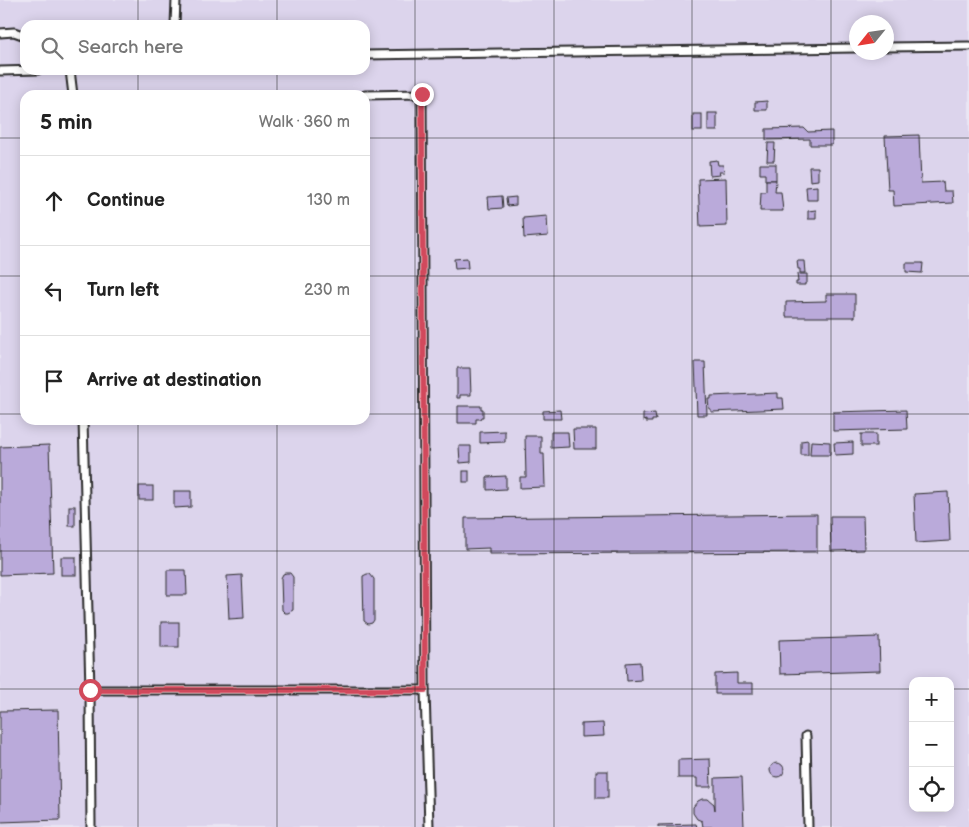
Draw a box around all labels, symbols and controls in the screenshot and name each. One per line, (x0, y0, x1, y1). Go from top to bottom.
north arrow (849, 15, 894, 60)
search box (20, 20, 370, 75)
icon: search (38, 34, 66, 62)
text: Search here (78, 36, 183, 59)
route end (411, 83, 434, 106)
text: 5 min (40, 110, 93, 135)
text: Walk · 360 m (259, 113, 350, 132)
icon: ahead (40, 187, 68, 215)
text: Continue (87, 189, 165, 212)
text: 130 m (307, 191, 350, 210)
icon: left (40, 277, 68, 305)
text: Turn left (87, 279, 159, 302)
text: 230 m (304, 281, 350, 300)
icon: arrive (40, 367, 68, 395)
text: Arrive at destination (87, 369, 262, 392)
map controls (909, 677, 954, 812)
button: + (909, 677, 954, 722)
route start (79, 679, 102, 702)
button: − (909, 722, 954, 767)
button: locate (909, 767, 954, 812)

